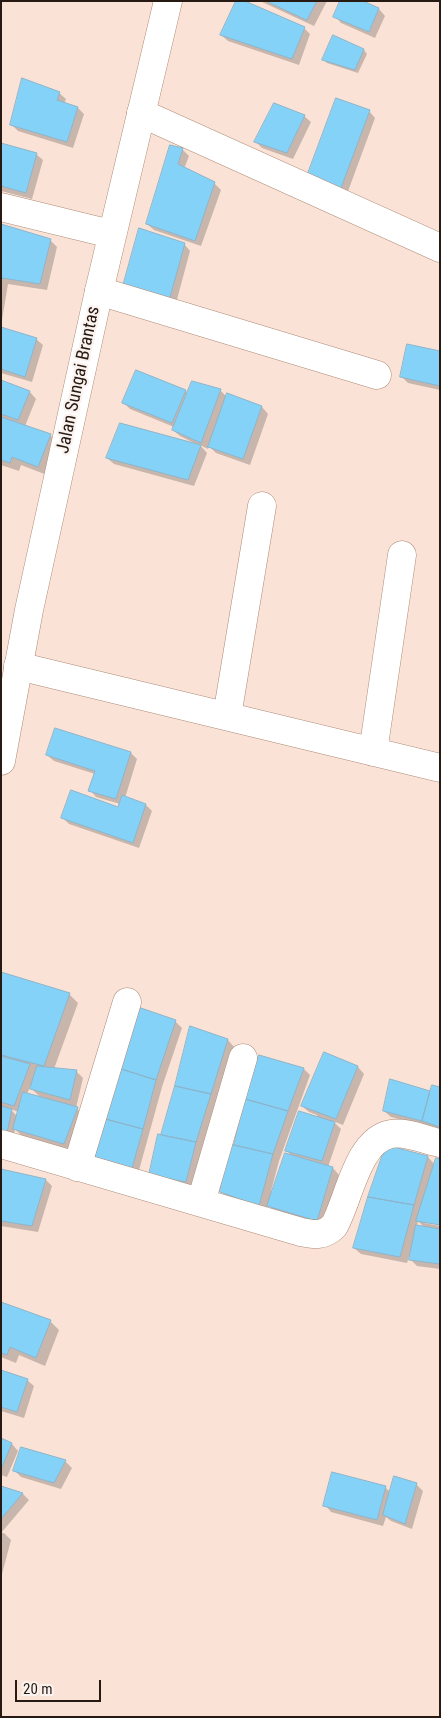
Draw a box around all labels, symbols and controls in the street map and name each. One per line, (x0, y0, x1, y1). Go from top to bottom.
street label: Jalan Sungai Brantas (53, 304, 105, 456)
scale bar (18, 1670, 104, 1702)
text: 20 m (23, 1680, 53, 1698)

